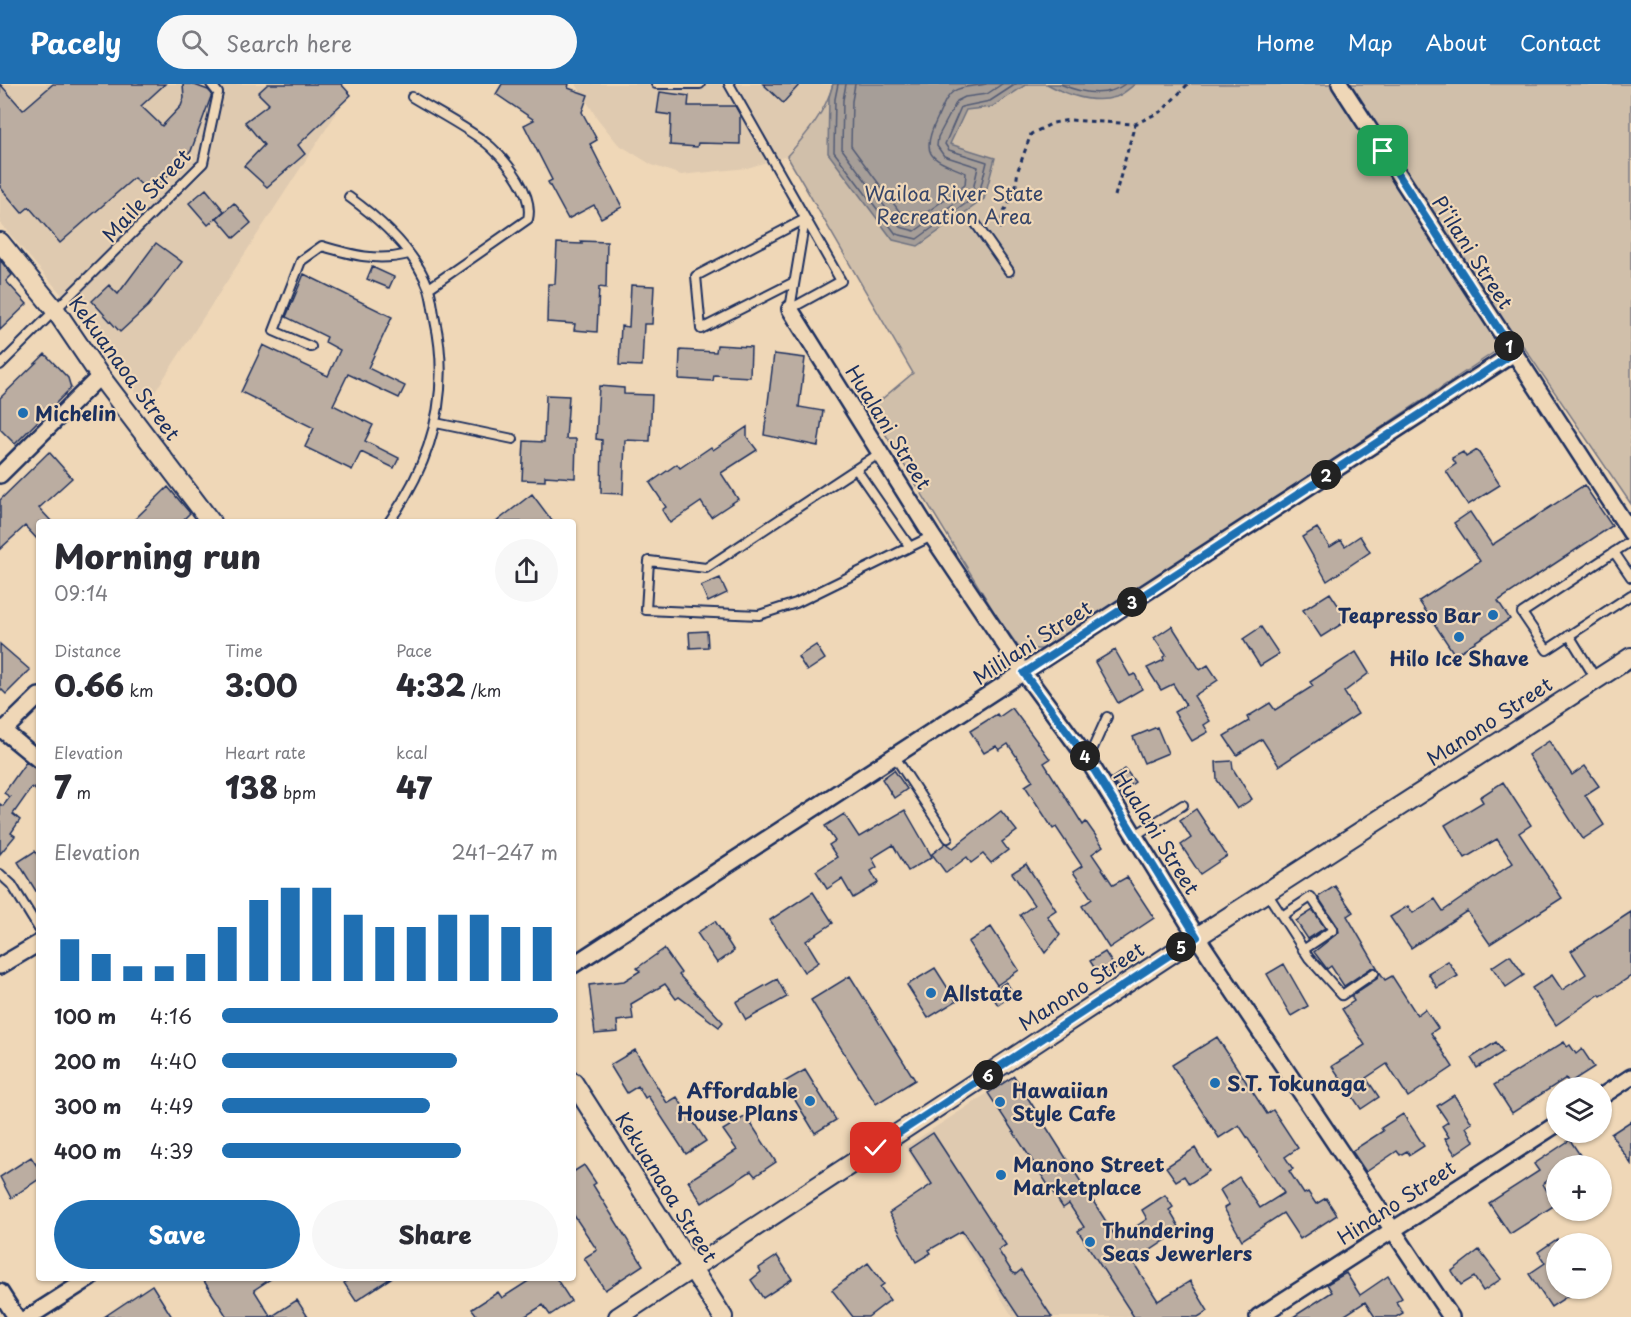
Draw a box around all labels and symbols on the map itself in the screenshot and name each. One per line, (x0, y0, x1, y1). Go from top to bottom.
pin (1357, 125, 1408, 176)
street label: Maile Street (95, 141, 197, 249)
park label: Wailoa River State Recreation Area (865, 178, 1043, 231)
street label: Pi‘ilani Street (1425, 189, 1521, 315)
street label: Kekuanaoa Street (62, 289, 188, 447)
pin: 1 (1494, 331, 1524, 361)
street label: Hualani Street (839, 359, 939, 495)
place label: Michelin (35, 398, 117, 428)
marker: Michelin (16, 406, 30, 420)
pin: 2 (1311, 460, 1341, 490)
pin: 3 (1117, 587, 1147, 617)
street label: Mililani Street (967, 592, 1097, 692)
place label: Teapresso Bar (1338, 600, 1482, 630)
marker: Teapresso Bar (1486, 608, 1500, 622)
marker: Hilo Ice Shave (1452, 630, 1466, 644)
place label: Hilo Ice Shave (1389, 643, 1529, 673)
street label: Manono Street (1420, 669, 1558, 773)
pin: 4 (1070, 741, 1100, 771)
street label: Hualani Street (1107, 764, 1207, 900)
pin: 5 (1166, 932, 1196, 962)
street label: Manono Street (1012, 934, 1150, 1038)
place label: Allstate (943, 978, 1023, 1008)
marker: Allstate (924, 986, 938, 1000)
pin: 6 (973, 1060, 1003, 1090)
place label: S.T. Tokunaga (1227, 1068, 1367, 1098)
place label: Affordable House Plans (677, 1075, 798, 1128)
place label: Hawaiian Style Cafe (1012, 1075, 1116, 1128)
marker: S.T. Tokunaga (1208, 1076, 1222, 1090)
marker: Affordable House Plans (803, 1094, 817, 1108)
marker: Hawaiian Style Cafe (993, 1095, 1007, 1109)
street label: Kekuanaoa Street (609, 1106, 725, 1268)
pin (850, 1122, 901, 1173)
place label: Manono Street Marketplace (1013, 1149, 1165, 1202)
street label: Hinano Street (1331, 1152, 1461, 1252)
marker: Manono Street Marketplace (994, 1168, 1008, 1182)
place label: Thundering Seas Jewerlers (1102, 1215, 1253, 1268)
marker: Thundering Seas Jewerlers (1083, 1235, 1097, 1249)

